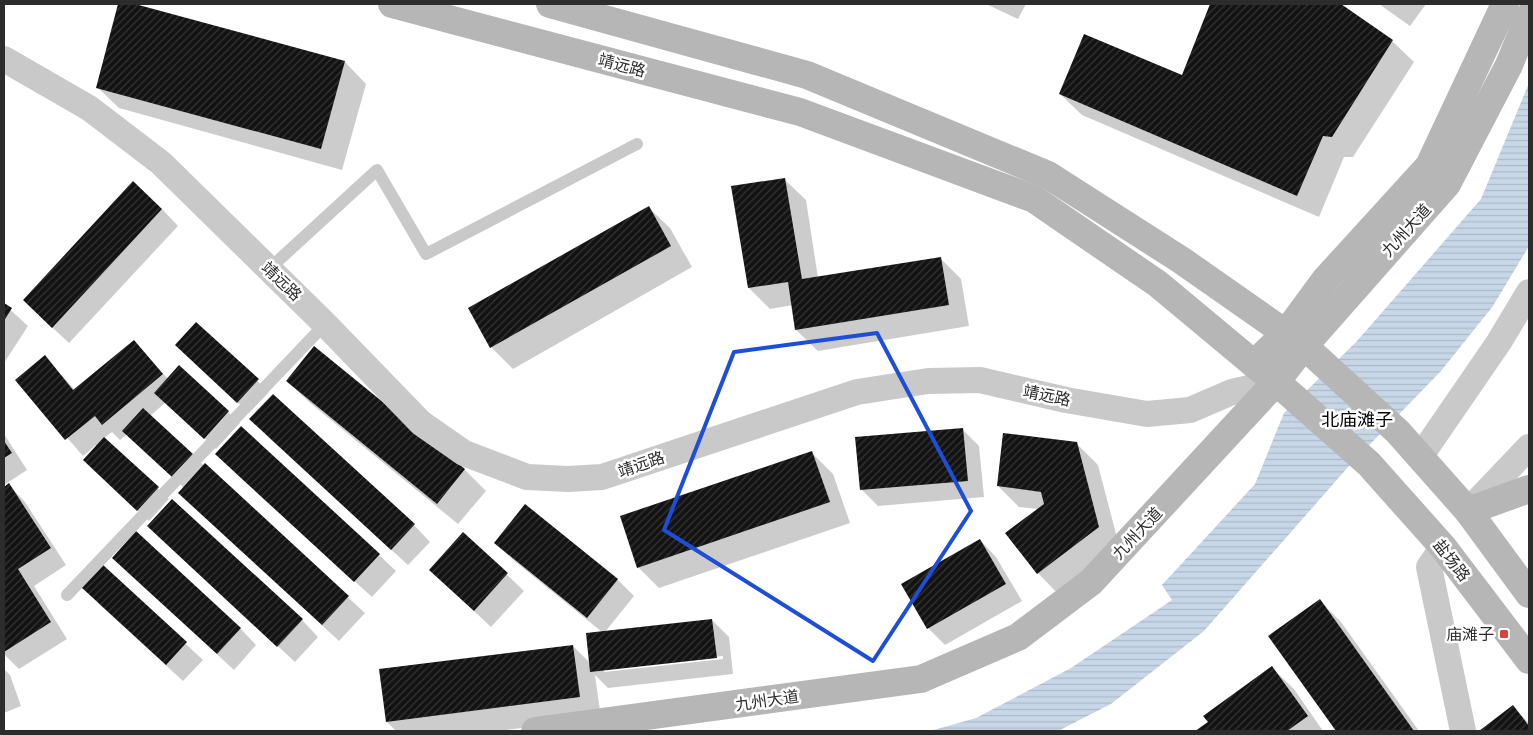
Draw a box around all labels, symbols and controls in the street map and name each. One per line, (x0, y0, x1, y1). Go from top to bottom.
street label: 靖远路 (596, 49, 648, 80)
street label: 九州大道 (1377, 200, 1434, 260)
street label: 靖远路 (258, 257, 306, 304)
street label: 靖远路 (1022, 380, 1073, 409)
district label: 北庙滩子 (1321, 408, 1393, 430)
street label: 靖远路 (615, 447, 667, 480)
street label: 九州大道 (1108, 503, 1165, 563)
street label: 盐场路 (1430, 535, 1475, 584)
place label: 庙滩子 (1446, 624, 1494, 643)
marker: 庙滩子 (1498, 628, 1510, 640)
street label: 九州大道 (734, 686, 800, 713)

